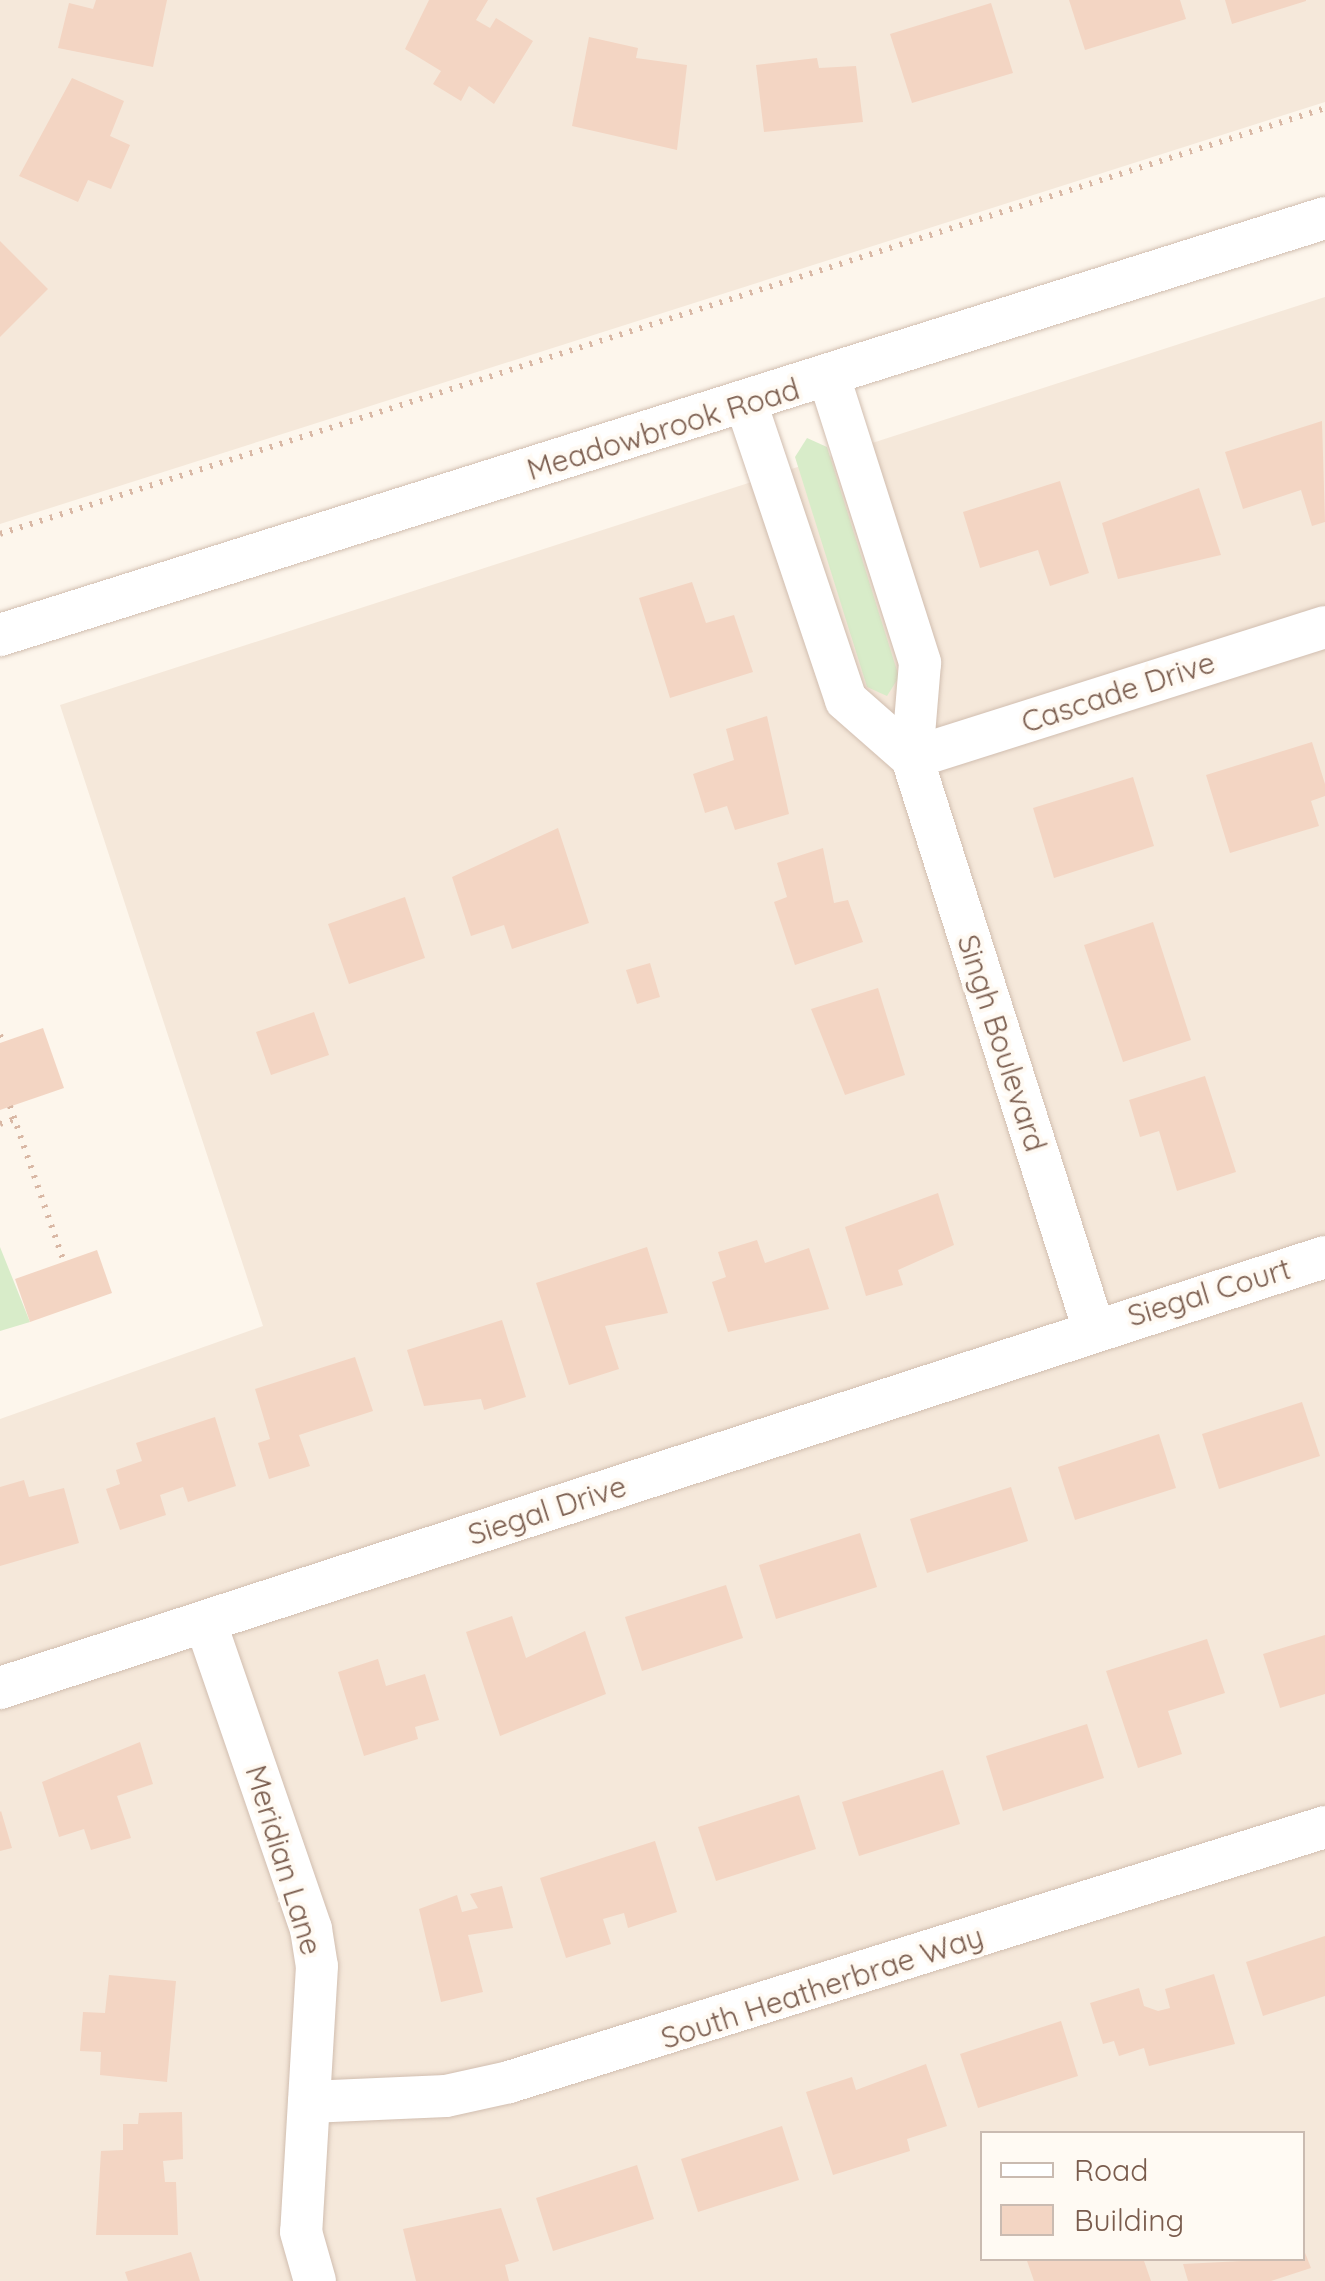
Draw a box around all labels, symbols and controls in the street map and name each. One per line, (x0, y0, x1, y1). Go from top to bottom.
street label: Meadowbrook Road (522, 370, 804, 488)
street label: Cascade Drive (1017, 644, 1219, 740)
street label: Singh Boulevard (950, 930, 1054, 1156)
street label: Siegal Court (1123, 1250, 1295, 1334)
street label: Siegal Drive (463, 1468, 631, 1552)
street label: Meridian Lane (238, 1761, 330, 1959)
street label: South Heatherbrae Way (656, 1918, 988, 2056)
legend (980, 2131, 1305, 2261)
text: Road (1074, 2151, 1148, 2189)
text: Building (1074, 2201, 1184, 2239)

